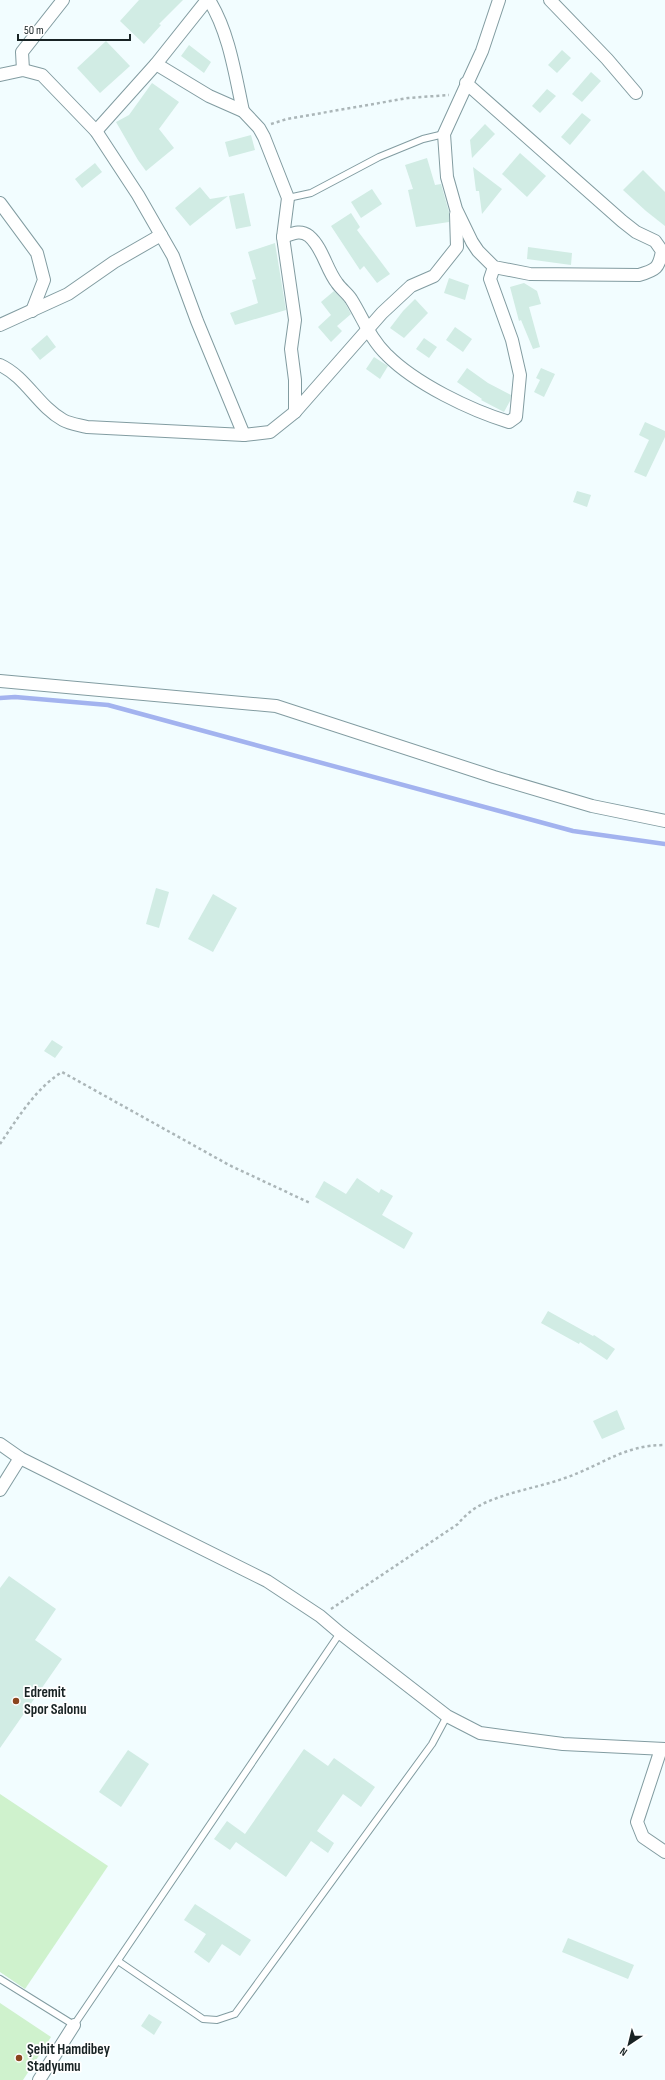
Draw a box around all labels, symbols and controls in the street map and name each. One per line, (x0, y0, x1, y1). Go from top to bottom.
scale bar (18, 16, 130, 42)
text: 50 m (24, 23, 44, 38)
place label: Edremit Spor Salonu (24, 1683, 87, 1719)
marker: Edremit Spor Salonu (11, 1696, 21, 1706)
north arrow (609, 2024, 649, 2064)
place label: Şehit Hamdibey Stadyumu (27, 2040, 111, 2076)
text: N (617, 2045, 630, 2059)
marker: Şehit Hamdibey Stadyumu (14, 2053, 24, 2063)

